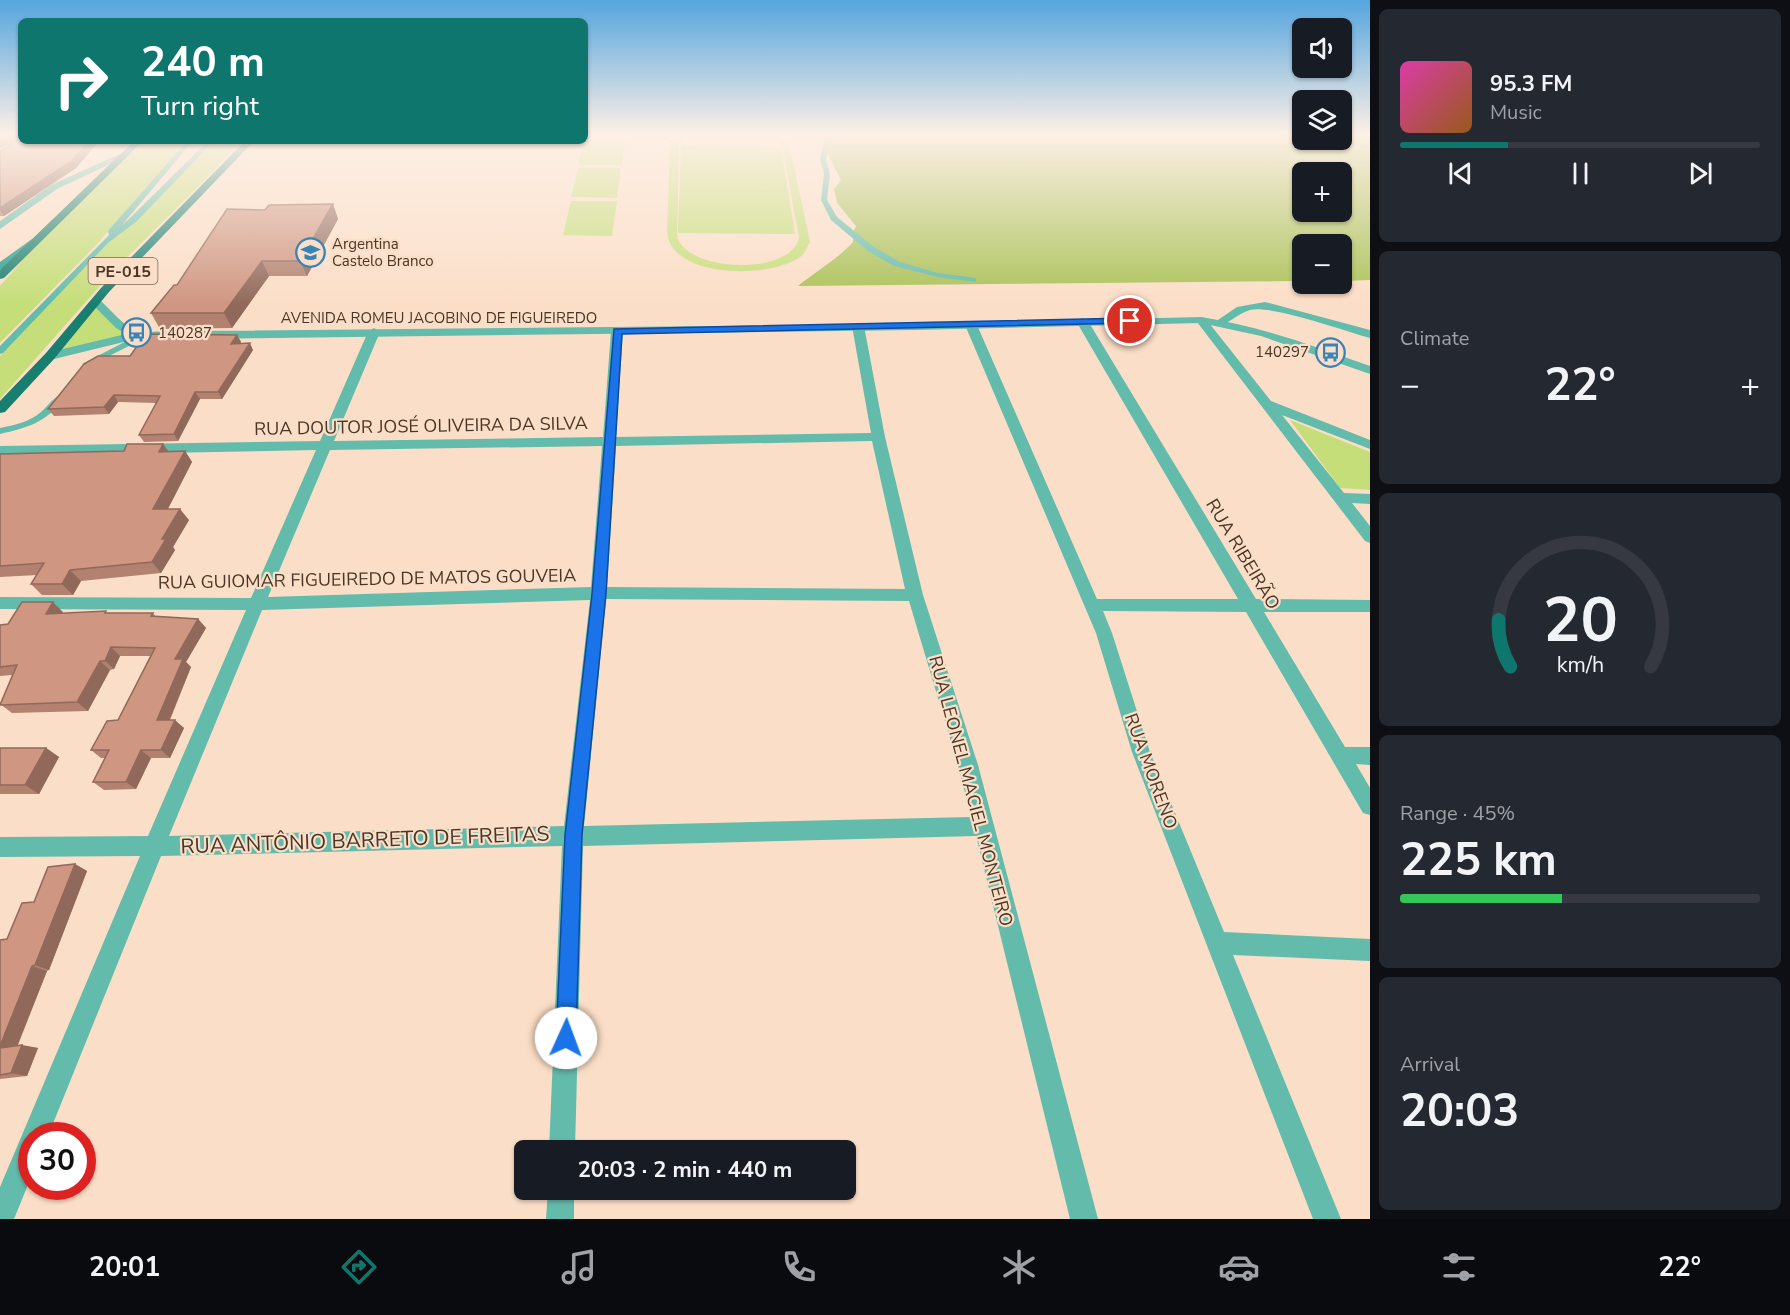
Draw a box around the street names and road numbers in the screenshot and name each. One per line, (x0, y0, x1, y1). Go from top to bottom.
road number: PE-015 (88, 258, 158, 284)
street label: AVENIDA ROMEU JACOBINO DE FIGUEIREDO (281, 308, 597, 328)
street label: RUA DOUTOR JOSÉ OLIVEIRA DA SILVA (254, 411, 588, 441)
street label: RUA RIBEIRÃO (1200, 494, 1286, 614)
street label: RUA GUIOMAR FIGUEIREDO DE MATOS GOUVEIA (158, 563, 576, 595)
street label: RUA LEONEL MACIEL MONTEIRO (923, 653, 1019, 929)
street label: RUA MORENO (1119, 710, 1183, 832)
street label: RUA ANTÔNIO BARRETO DE FREITAS (180, 820, 550, 860)

